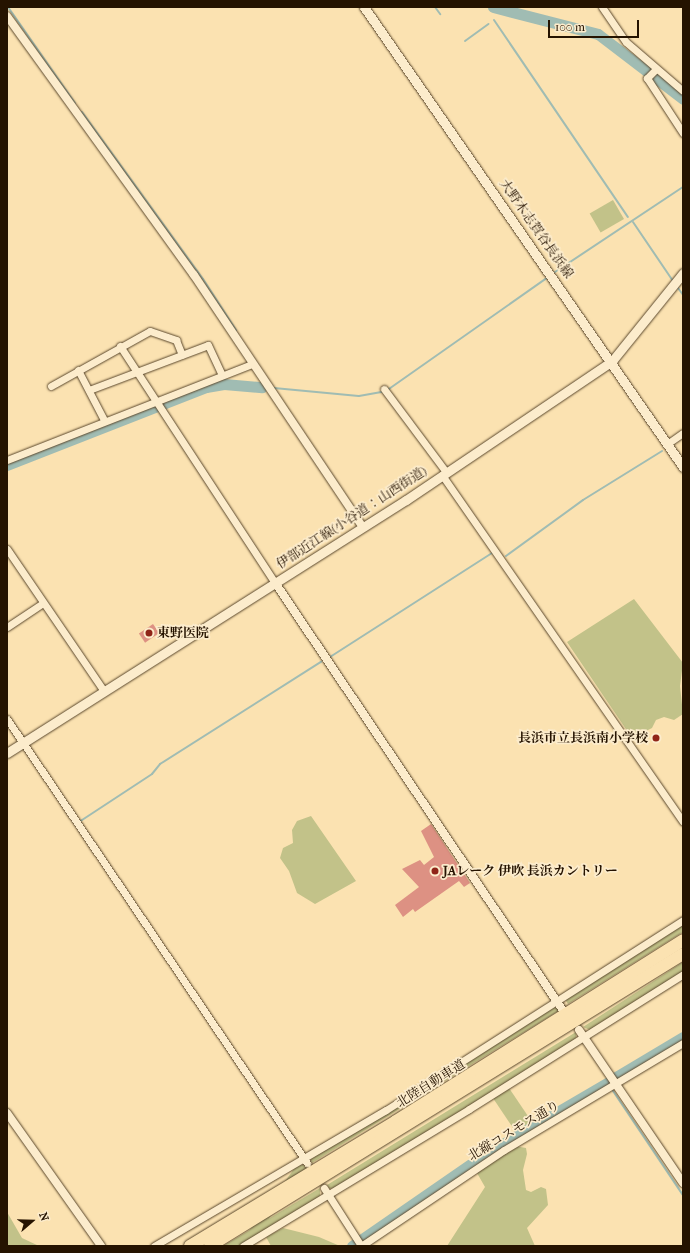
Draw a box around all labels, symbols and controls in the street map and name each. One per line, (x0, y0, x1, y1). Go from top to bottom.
scale bar (550, 12, 641, 38)
text: 100 m (555, 20, 585, 34)
street label: 大野木志賀谷長浜線 (496, 177, 576, 281)
street label: 伊部近江線(小谷道：山西街道) (274, 463, 430, 573)
place label: 東野医院 (157, 625, 209, 641)
marker: 東野医院 (144, 628, 154, 638)
place label: 長浜市立長浜南小学校 (518, 730, 648, 746)
marker: 長浜市立長浜南小学校 (651, 733, 661, 743)
place label: JAレーク 伊吹 長浜カントリー (443, 863, 618, 879)
marker: JAレーク 伊吹 長浜カントリー (430, 866, 440, 876)
street label: 北陸自動車道 (394, 1057, 468, 1111)
street label: 北縦コスモス通り (465, 1098, 563, 1164)
north arrow (12, 1201, 52, 1241)
text: N (36, 1211, 51, 1223)

